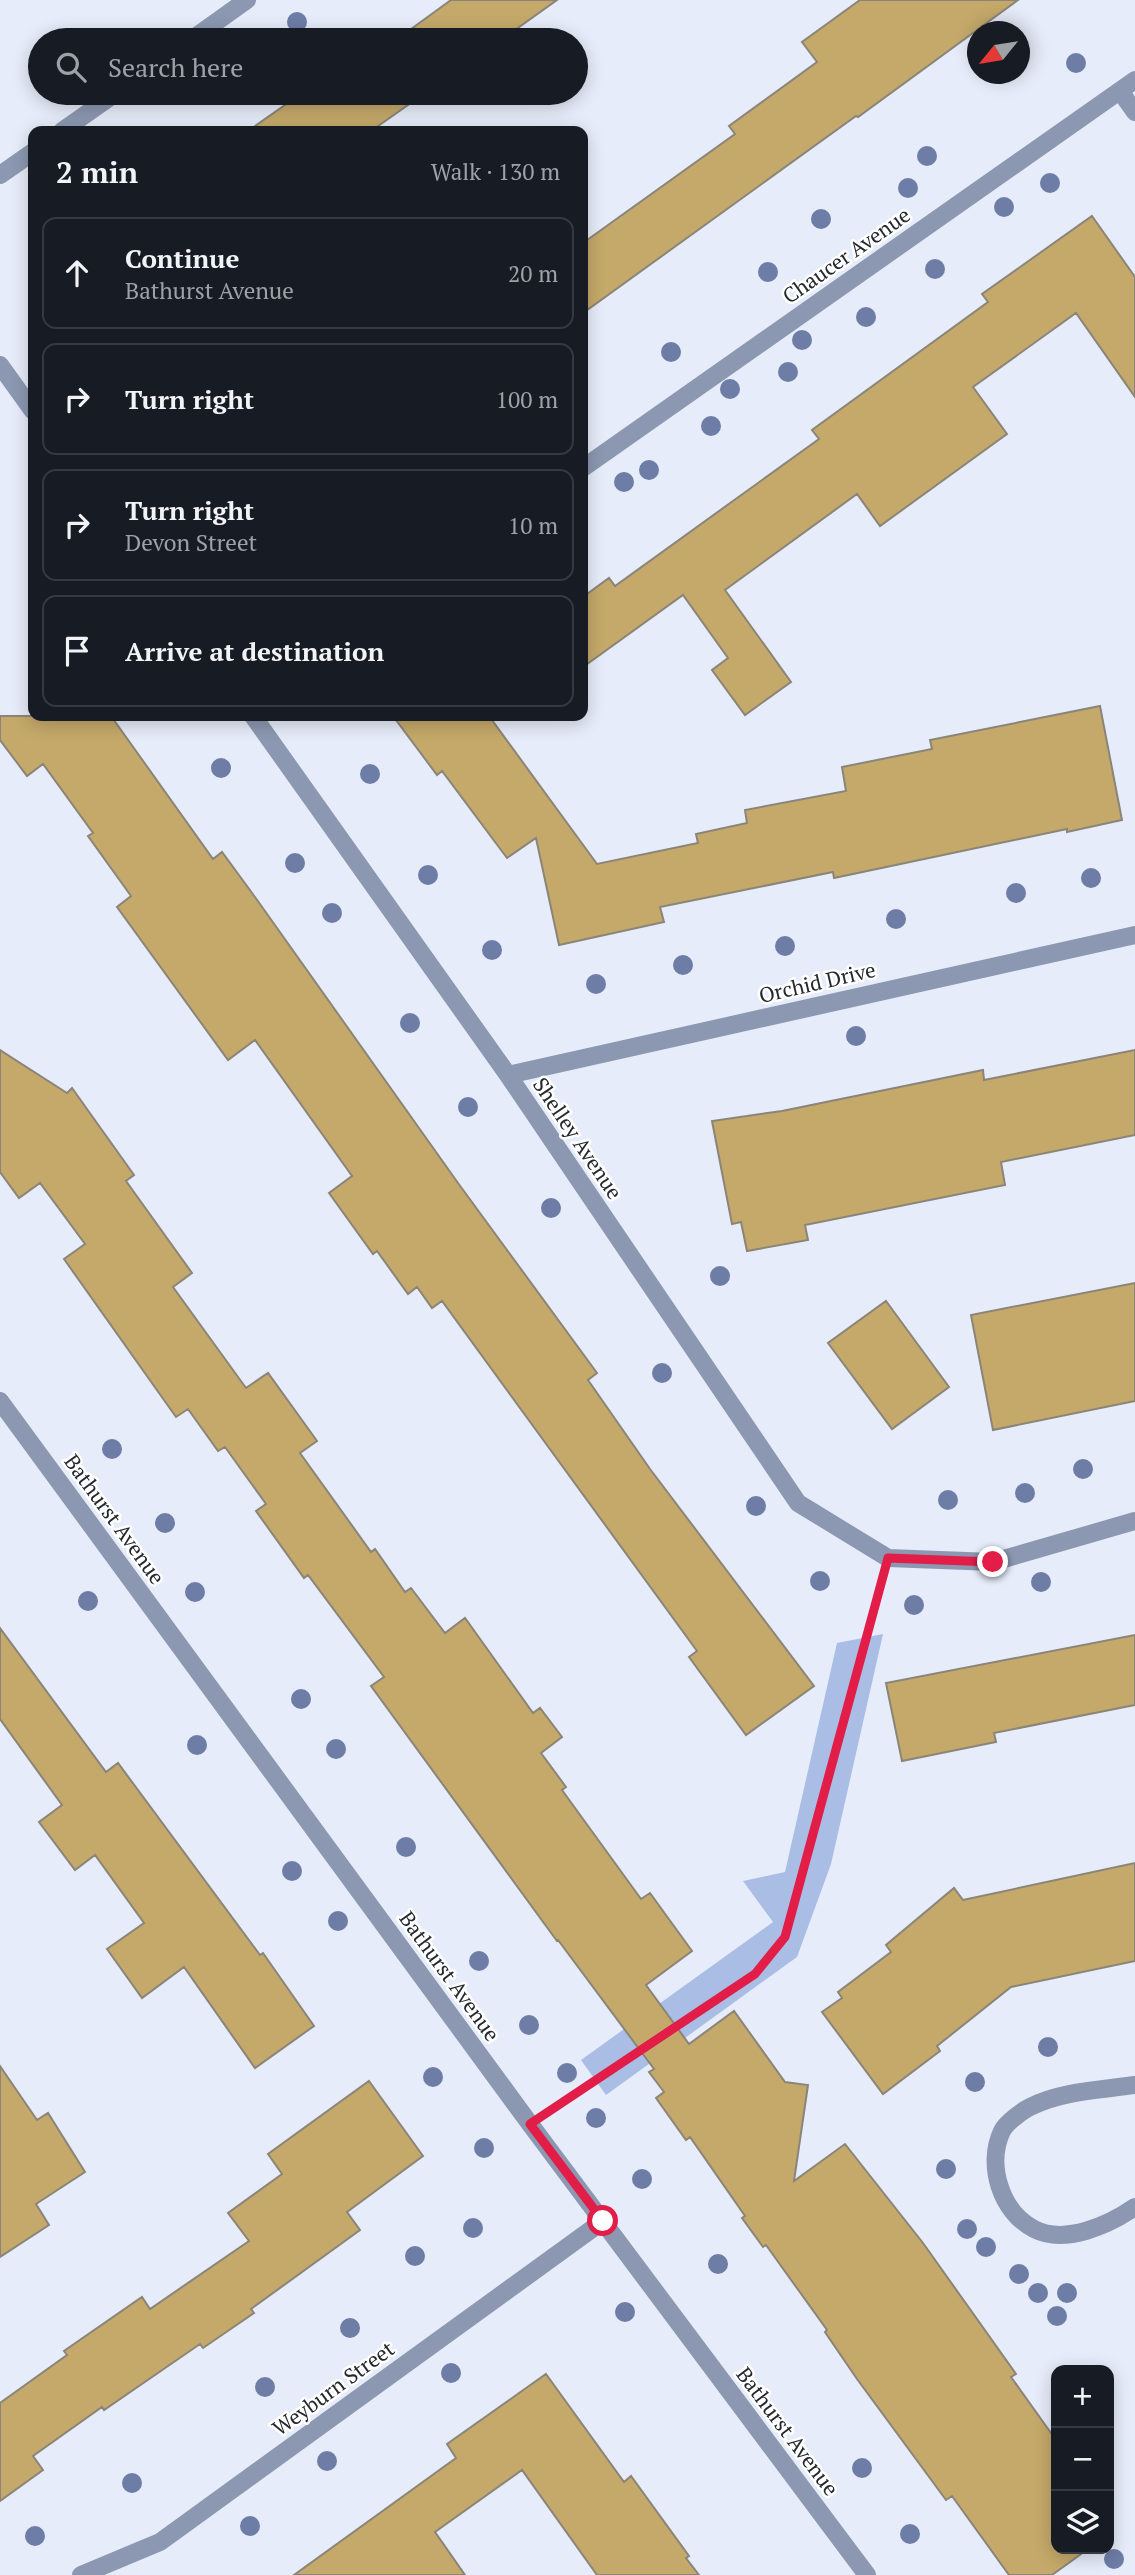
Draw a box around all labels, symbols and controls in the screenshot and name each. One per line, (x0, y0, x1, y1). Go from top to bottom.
north arrow (967, 21, 1030, 84)
search box (28, 28, 588, 105)
icon: search (52, 48, 90, 86)
text: Search here (108, 50, 243, 84)
text: 2 min (56, 152, 138, 192)
text: Walk · 130 m (431, 156, 560, 187)
street label: Chaucer Avenue (777, 201, 915, 309)
text: Continue (125, 241, 239, 275)
icon: ahead (58, 254, 96, 292)
text: 20 m (508, 258, 558, 289)
text: Bathurst Avenue (125, 275, 294, 306)
icon: right (58, 380, 96, 418)
text: Turn right (125, 382, 254, 416)
text: 100 m (496, 384, 558, 415)
text: Turn right (125, 493, 254, 527)
icon: right (58, 506, 96, 544)
text: 10 m (508, 510, 558, 541)
text: Devon Street (125, 527, 257, 558)
icon: arrive (58, 632, 96, 670)
text: Arrive at destination (125, 634, 384, 668)
street label: Orchid Drive (756, 955, 878, 1009)
street label: Shelley Avenue (527, 1072, 629, 1204)
street label: Bathurst Avenue (58, 1448, 172, 1590)
route end (977, 1546, 1008, 1577)
street label: Bathurst Avenue (393, 1905, 507, 2047)
route start (587, 2205, 618, 2236)
street label: Weyburn Street (266, 2334, 400, 2442)
street label: Bathurst Avenue (730, 2361, 846, 2501)
map controls (1051, 2365, 1114, 2554)
button: + (1051, 2365, 1114, 2428)
button: − (1051, 2428, 1114, 2491)
button: layers (1051, 2491, 1114, 2554)

